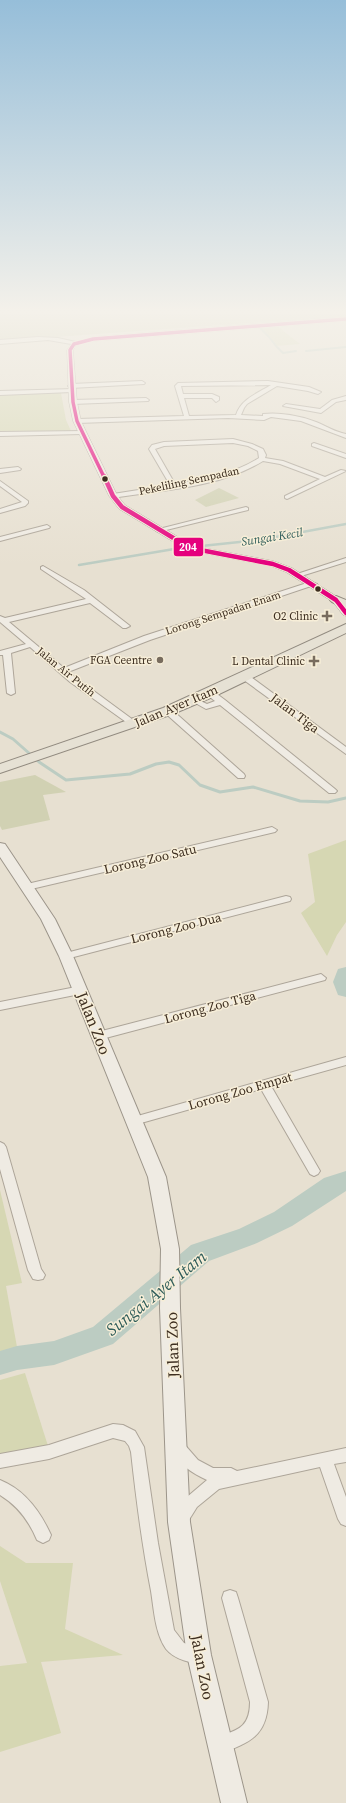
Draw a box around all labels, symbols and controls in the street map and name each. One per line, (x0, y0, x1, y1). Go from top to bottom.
street label: Pekeliling Sempadan (137, 463, 241, 499)
unlabelled marker (100, 474, 110, 484)
water label: Sungai Kecil (240, 524, 305, 550)
line badge: 204 (173, 537, 204, 557)
text: 204 (179, 540, 197, 555)
unlabelled marker (313, 584, 323, 594)
street label: Lorong Sempadan Enam (163, 587, 283, 639)
place label: O2 Clinic (273, 609, 319, 624)
marker: O2 Clinic (321, 610, 333, 622)
street label: Jalan Air Putih (33, 643, 99, 701)
place label: FGA Ceentre (90, 653, 152, 668)
place label: L Dental Clinic (232, 654, 306, 669)
marker: FGA Ceentre (155, 655, 165, 665)
marker: L Dental Clinic (308, 655, 320, 667)
street label: Jalan Ayer Itam (131, 681, 221, 732)
street label: Jalan Tiga (266, 688, 323, 737)
street label: Lorong Zoo Satu (102, 840, 198, 878)
street label: Lorong Zoo Dua (129, 908, 224, 947)
street label: Jalan Zoo (71, 987, 117, 1058)
street label: Lorong Zoo Tiga (162, 987, 258, 1027)
street label: Lorong Zoo Empat (186, 1068, 295, 1114)
water label: Sungai Ayer Itam (100, 1245, 212, 1341)
street label: Jalan Zoo (160, 1311, 184, 1379)
street label: Jalan Zoo (186, 1631, 220, 1702)

